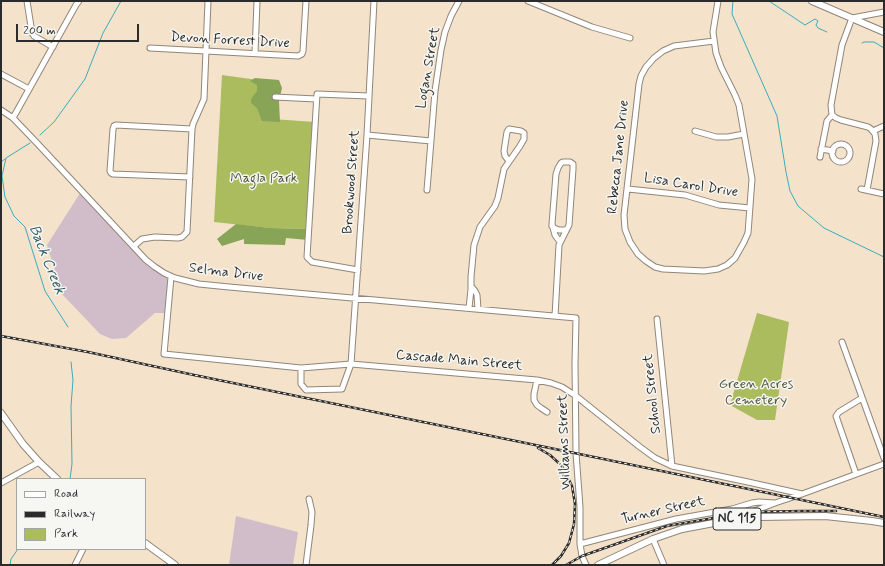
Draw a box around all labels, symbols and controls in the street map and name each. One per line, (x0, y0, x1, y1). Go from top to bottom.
scale bar (18, 16, 141, 42)
text: 200 m (23, 23, 56, 39)
street label: Logan Street (414, 26, 444, 110)
street label: Devon Forrest Drive (170, 29, 290, 53)
street label: Rebecca Jane Drive (605, 99, 633, 215)
street label: Brookwood Street (340, 129, 364, 235)
street label: Lisa Carol Drive (643, 170, 739, 202)
park label: Magla Park (230, 171, 298, 187)
water label: Back Creek (24, 223, 68, 297)
street label: Selma Drive (188, 260, 264, 286)
street label: Cascade Main Street (395, 347, 523, 375)
street label: School Street (640, 353, 666, 435)
park label: Green Acres Cemetery (719, 377, 793, 410)
street label: Williams Street (555, 394, 575, 490)
legend (16, 478, 146, 550)
text: Road (54, 486, 78, 502)
street label: Turner Street (620, 493, 706, 529)
text: Railway (54, 506, 95, 522)
road number: NC 115 (713, 508, 761, 530)
text: Park (54, 526, 78, 542)

